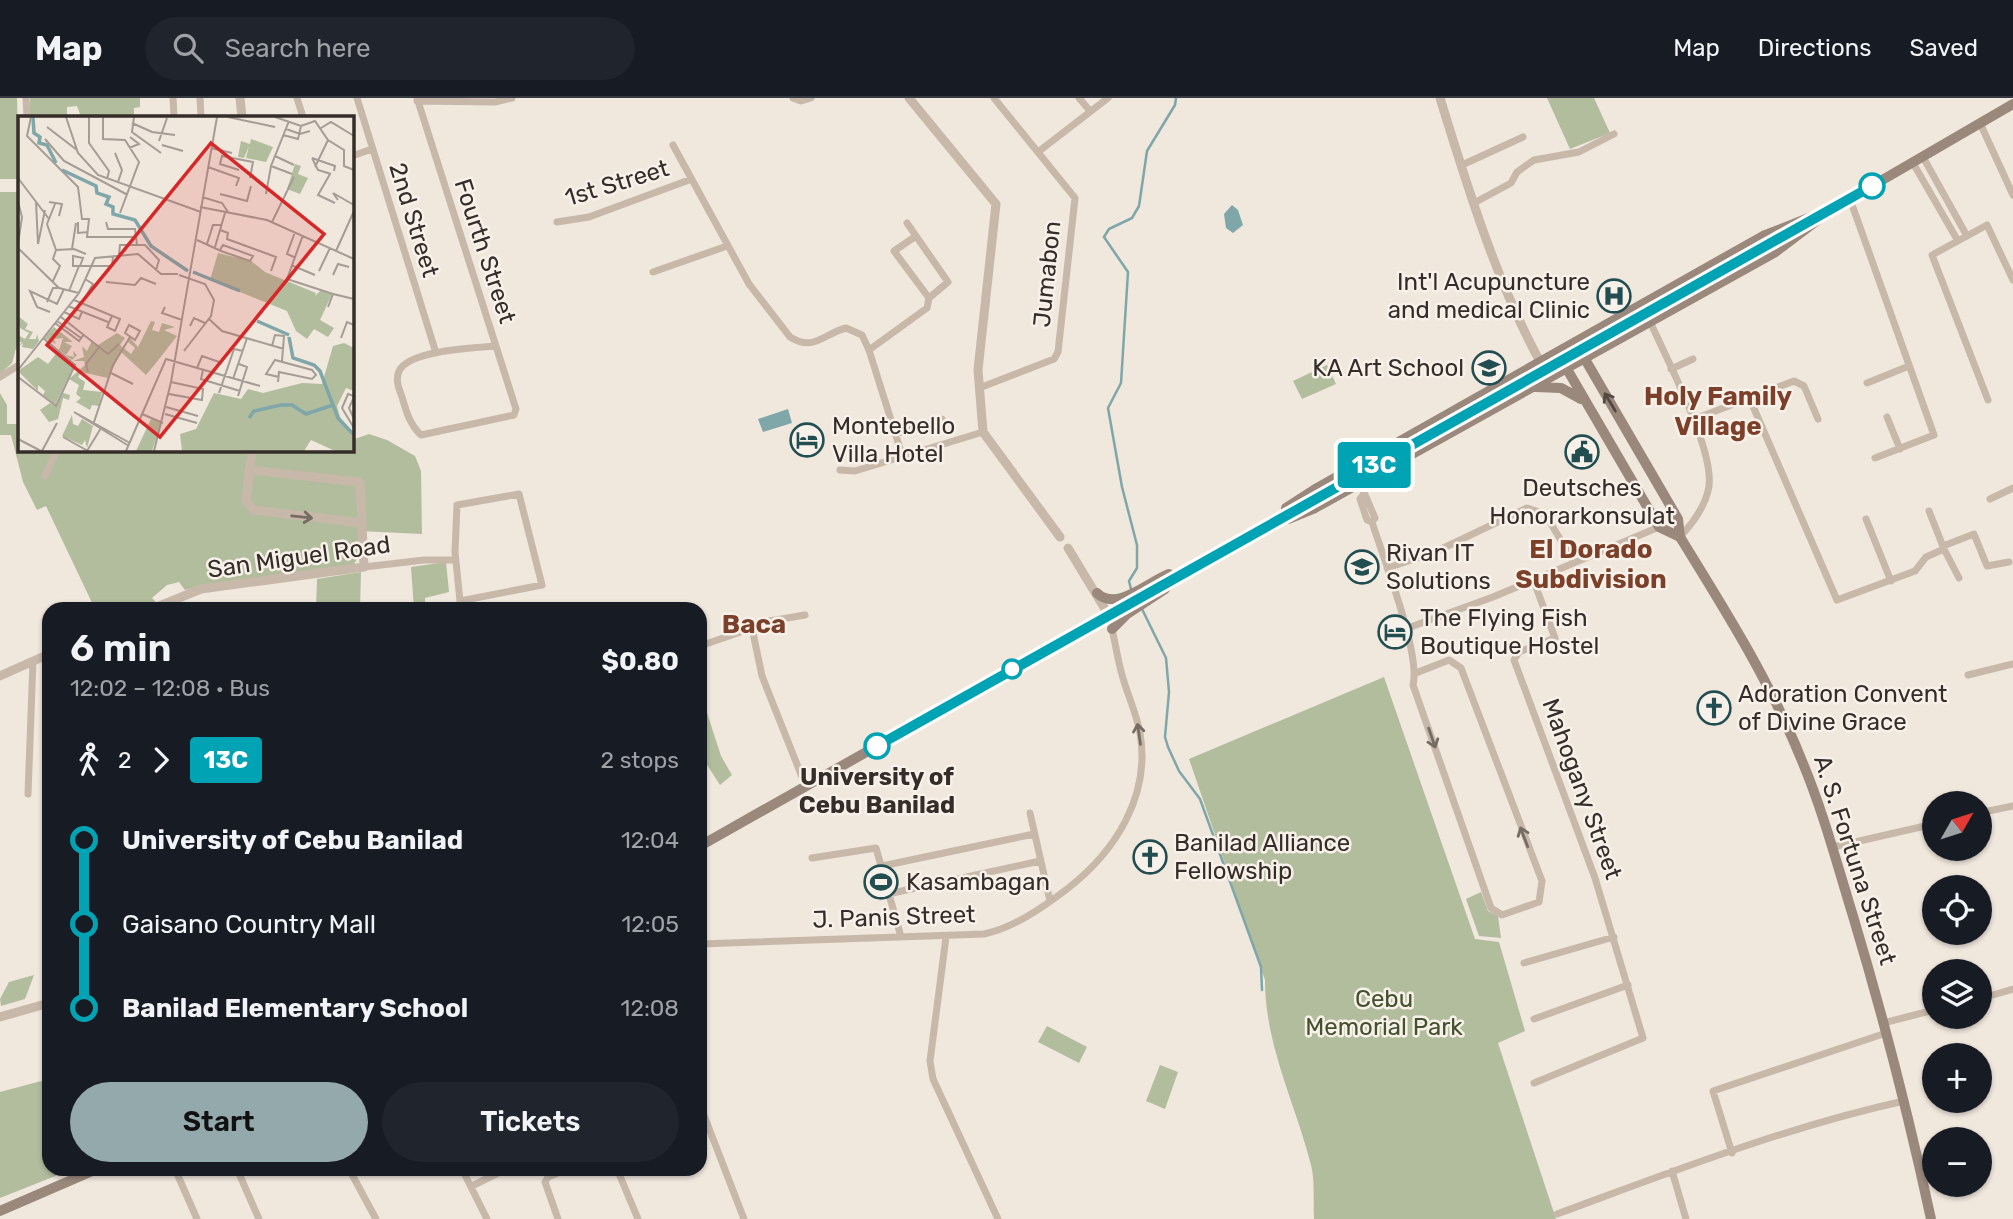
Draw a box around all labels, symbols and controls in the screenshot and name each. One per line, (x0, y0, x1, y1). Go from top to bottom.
search box (145, 17, 635, 80)
text: Map (35, 29, 103, 68)
icon: search (169, 29, 207, 67)
text: Search here (225, 33, 370, 64)
text: Map (1673, 34, 1720, 62)
text: Directions (1758, 34, 1871, 62)
text: Saved (1909, 34, 1978, 62)
inset map (18, 116, 354, 452)
street label: 1st Street (562, 154, 672, 212)
street label: 2nd Street (383, 159, 445, 281)
unlabelled marker (1859, 173, 1885, 199)
street label: Fourth Street (448, 175, 522, 327)
street label: Jumabon (1027, 219, 1067, 329)
place label: Int'l Acupuncture and medical Clinic (1388, 268, 1590, 324)
hospital icon: Int'l Acupuncture and medical Clinic (1595, 277, 1633, 315)
school or university icon: KA Art School (1470, 349, 1508, 387)
place label: KA Art School (1312, 354, 1464, 382)
district label: Holy Family Village (1644, 381, 1793, 442)
one-way arrow (1603, 392, 1617, 412)
place label: Montebello Villa Hotel (832, 412, 955, 468)
hotel icon: Montebello Villa Hotel (788, 421, 826, 459)
public building icon: Deutsches Honorarkonsulat (1563, 433, 1601, 471)
line badge: 13C (1334, 442, 1414, 488)
text: 13C (1352, 451, 1396, 479)
place label: Deutsches Honorarkonsulat (1489, 474, 1675, 530)
one-way arrow (290, 510, 313, 523)
street label: San Miguel Road (206, 530, 392, 584)
district label: El Dorado Subdivision (1515, 534, 1667, 595)
place label: Rivan IT Solutions (1386, 539, 1491, 595)
school or university icon: Rivan IT Solutions (1343, 548, 1381, 586)
place label: The Flying Fish Boutique Hostel (1420, 604, 1599, 660)
district label: Baca (722, 609, 786, 640)
hotel icon: The Flying Fish Boutique Hostel (1376, 613, 1414, 651)
text: 6 min (70, 625, 172, 671)
text: $0.80 (602, 646, 679, 677)
unlabelled marker (1002, 659, 1022, 679)
text: 12:02 – 12:08 · Bus (70, 674, 270, 702)
place label: Adoration Convent of Divine Grace (1738, 680, 1947, 736)
church icon: Adoration Convent of Divine Grace (1695, 689, 1733, 727)
street label: Mahogany Street (1536, 695, 1628, 883)
one-way arrow (1132, 723, 1145, 746)
one-way arrow (1427, 727, 1439, 749)
marker: University of Cebu Banilad (864, 733, 890, 759)
icon: walk (70, 741, 108, 779)
icon: forward (142, 741, 180, 779)
text: 2 (118, 746, 132, 774)
text: 13C (204, 746, 248, 774)
text: 2 stops (601, 746, 679, 774)
street label: A. S. Fortuna Street (1808, 752, 1902, 968)
place label: University of Cebu Banilad (799, 763, 955, 819)
north arrow (1922, 791, 1992, 861)
map controls (1922, 791, 1992, 1197)
text: University of Cebu Banilad (122, 825, 463, 856)
text: 12:04 (621, 826, 679, 854)
one-way arrow (1517, 826, 1530, 848)
place label: Banilad Alliance Fellowship (1174, 829, 1350, 885)
church icon: Banilad Alliance Fellowship (1131, 838, 1169, 876)
sports icon: Kasambagan (862, 863, 900, 901)
place label: Kasambagan (906, 868, 1050, 896)
button: locate (1922, 875, 1992, 945)
street label: J. Panis Street (812, 900, 976, 934)
text: Gaisano Country Mall (122, 909, 376, 940)
text: 12:05 (622, 910, 679, 938)
button: layers (1922, 959, 1992, 1029)
park label: Cebu Memorial Park (1305, 985, 1463, 1041)
text: Banilad Elementary School (122, 993, 468, 1024)
text: 12:08 (621, 994, 679, 1022)
button: + (1922, 1043, 1992, 1113)
button: Start (70, 1082, 368, 1162)
button: Tickets (382, 1082, 679, 1162)
button: − (1922, 1127, 1992, 1197)

